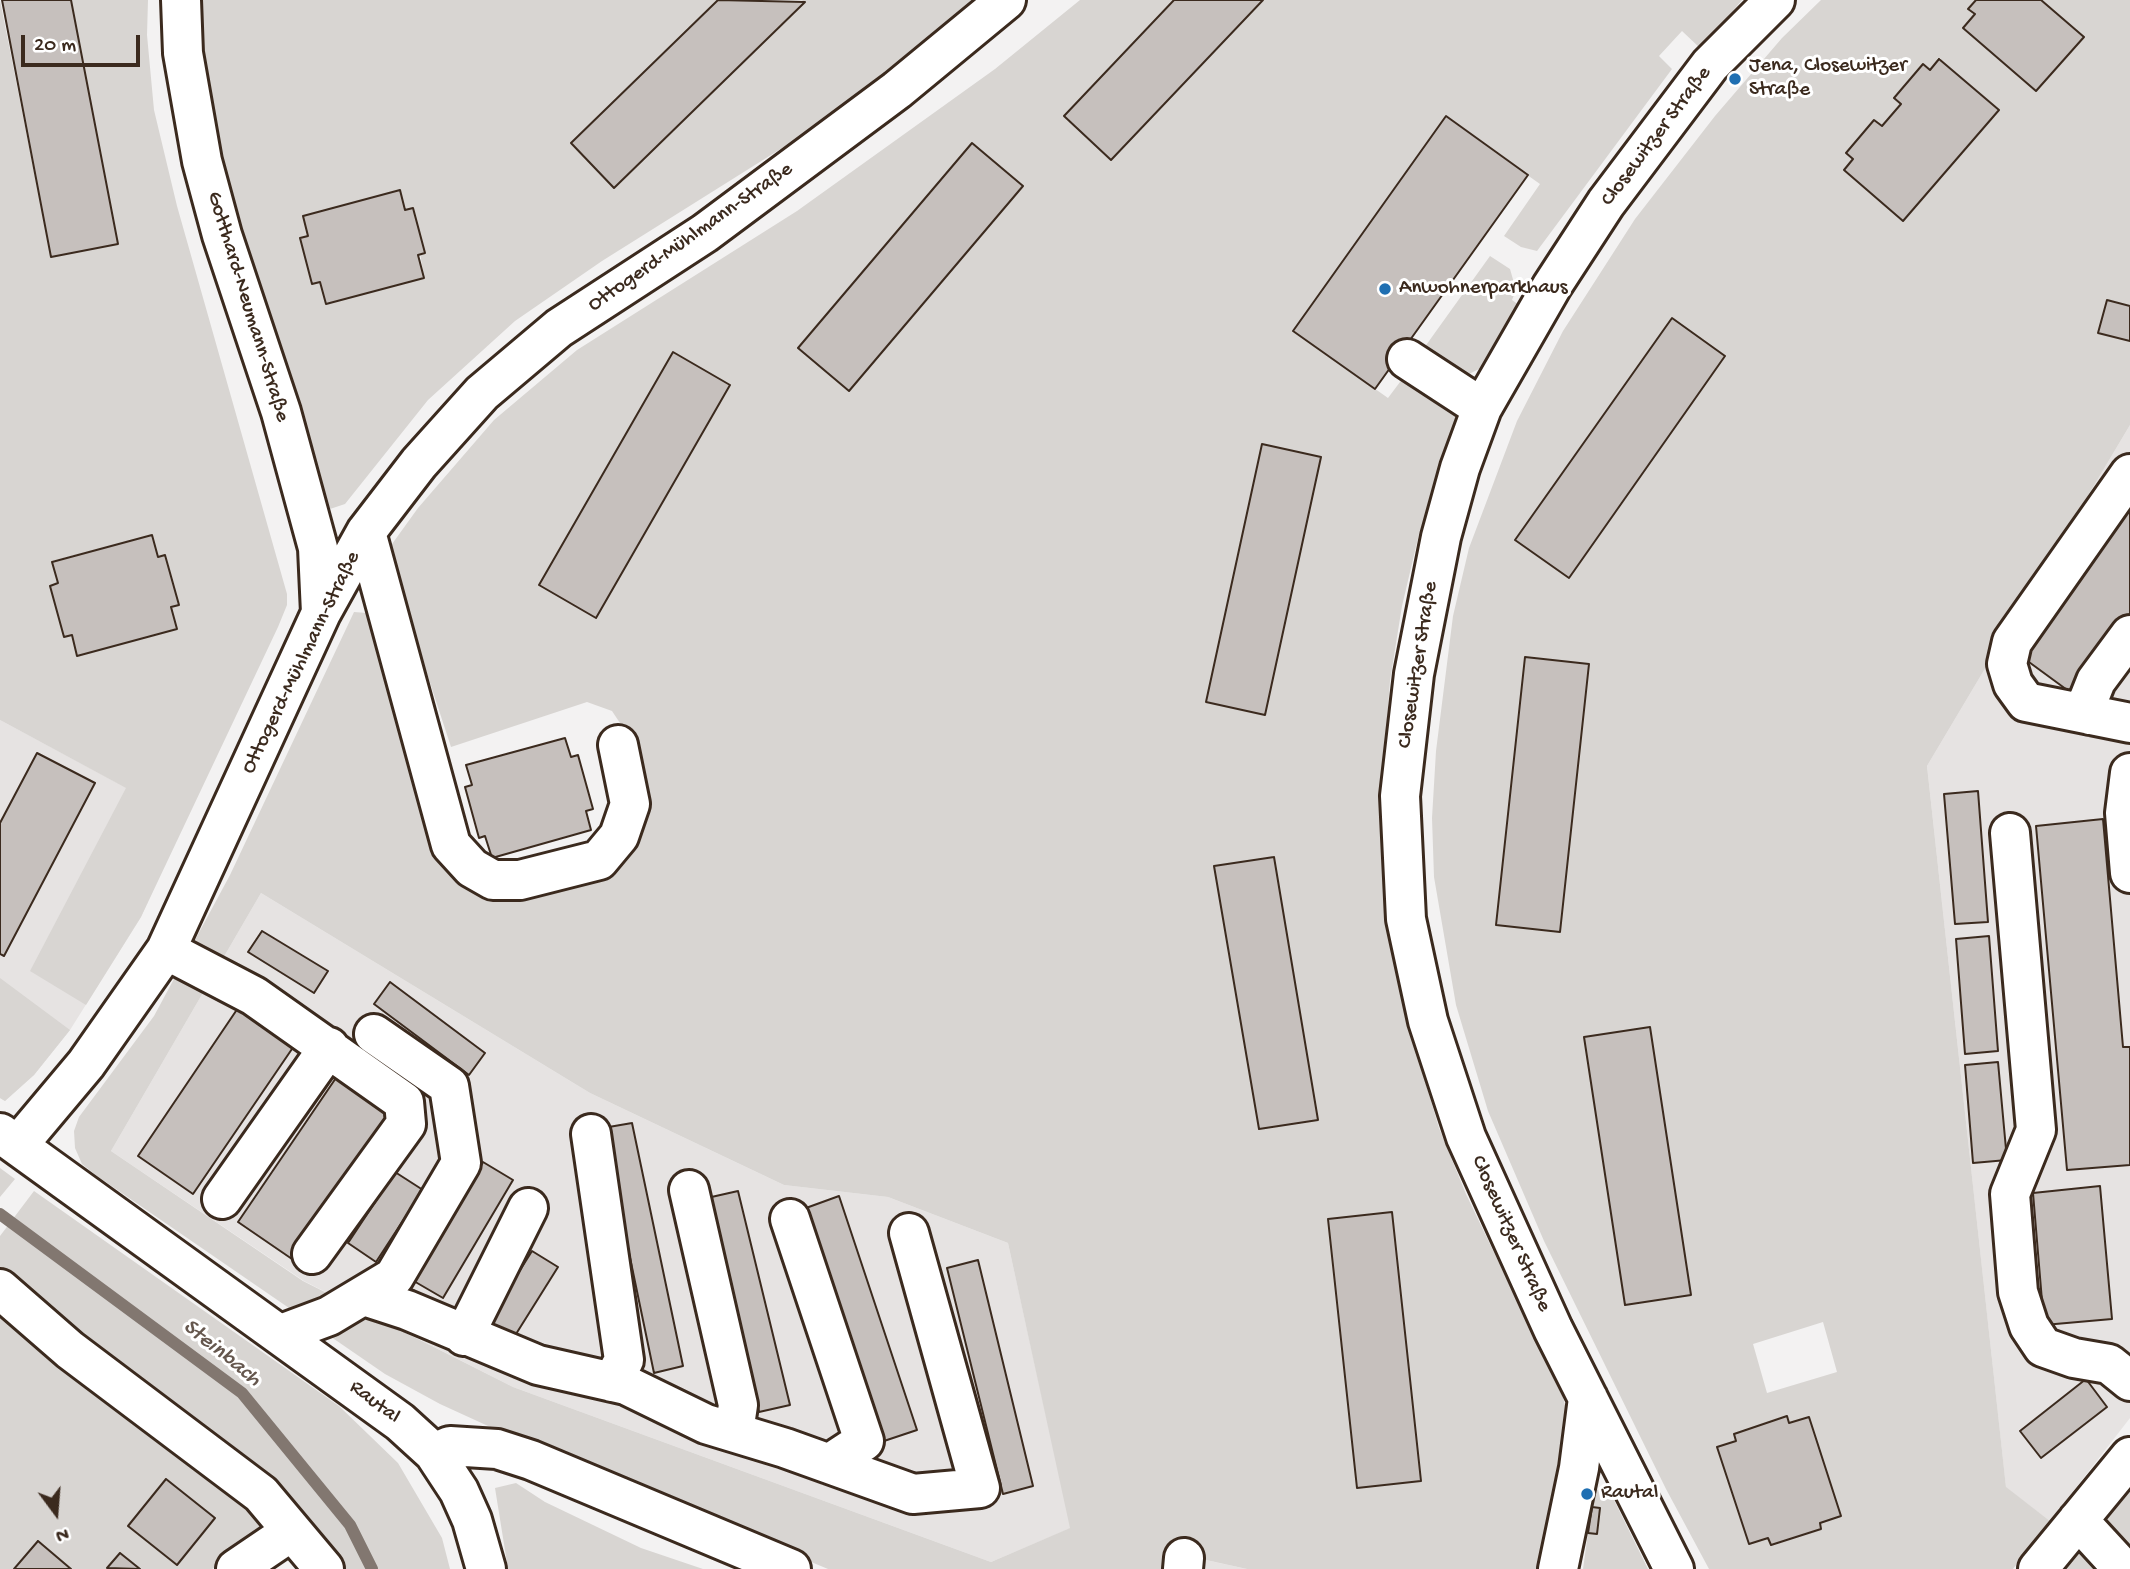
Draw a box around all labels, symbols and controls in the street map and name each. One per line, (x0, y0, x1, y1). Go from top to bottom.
scale bar (24, 21, 144, 65)
text: 20 m (34, 34, 76, 59)
place label: Jena, Closewitzer Straße (1749, 54, 1907, 104)
street label: Closewitzer Straße (1596, 62, 1718, 212)
marker: Jena, Closewitzer Straße (1727, 71, 1743, 87)
street label: Ottogerd-Mühlmann-Straße (584, 158, 798, 318)
street label: Gotthard-Neumann-Straße (200, 189, 294, 425)
place label: Anwohnerparkhaus (1399, 276, 1567, 302)
marker: Anwohnerparkhaus (1377, 281, 1393, 297)
street label: Ottogerd-Mühlmann-Straße (237, 548, 367, 778)
street label: Closewitzer Straße (1393, 580, 1445, 750)
street label: Closewitzer Straße (1464, 1152, 1556, 1316)
water label: Steinbach (176, 1314, 266, 1394)
street label: Rautal (344, 1376, 404, 1430)
north arrow (21, 1478, 91, 1548)
place label: Rautal (1601, 1481, 1658, 1507)
marker: Rautal (1579, 1486, 1595, 1502)
text: N (53, 1521, 71, 1546)

